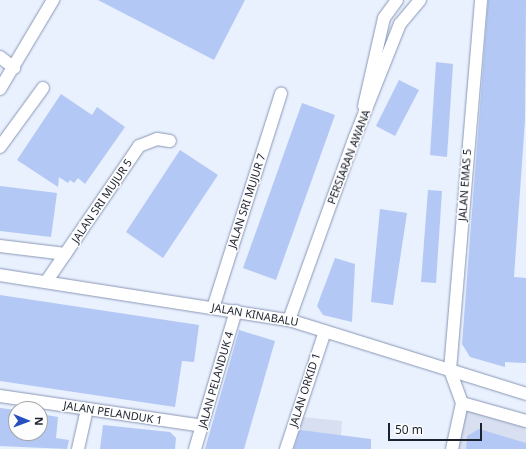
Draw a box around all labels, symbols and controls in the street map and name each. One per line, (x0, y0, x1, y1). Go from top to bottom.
street label: PERSIARAN AWANA (325, 108, 373, 206)
street label: JALAN EMAS 5 (456, 148, 474, 222)
street label: JALAN SRI MUJUR 7 (225, 152, 269, 250)
street label: JALAN SRI MUJUR 5 (69, 156, 135, 246)
street label: JALAN KINABALU (211, 301, 299, 329)
street label: JALAN PELANDUK 4 (196, 330, 236, 430)
street label: JALAN ORKID 1 (287, 351, 323, 429)
street label: JALAN PELANDUK 1 (63, 399, 163, 427)
north arrow (8, 401, 48, 441)
scale bar (390, 415, 484, 441)
text: N (32, 417, 47, 426)
text: 50 m (395, 421, 423, 438)

